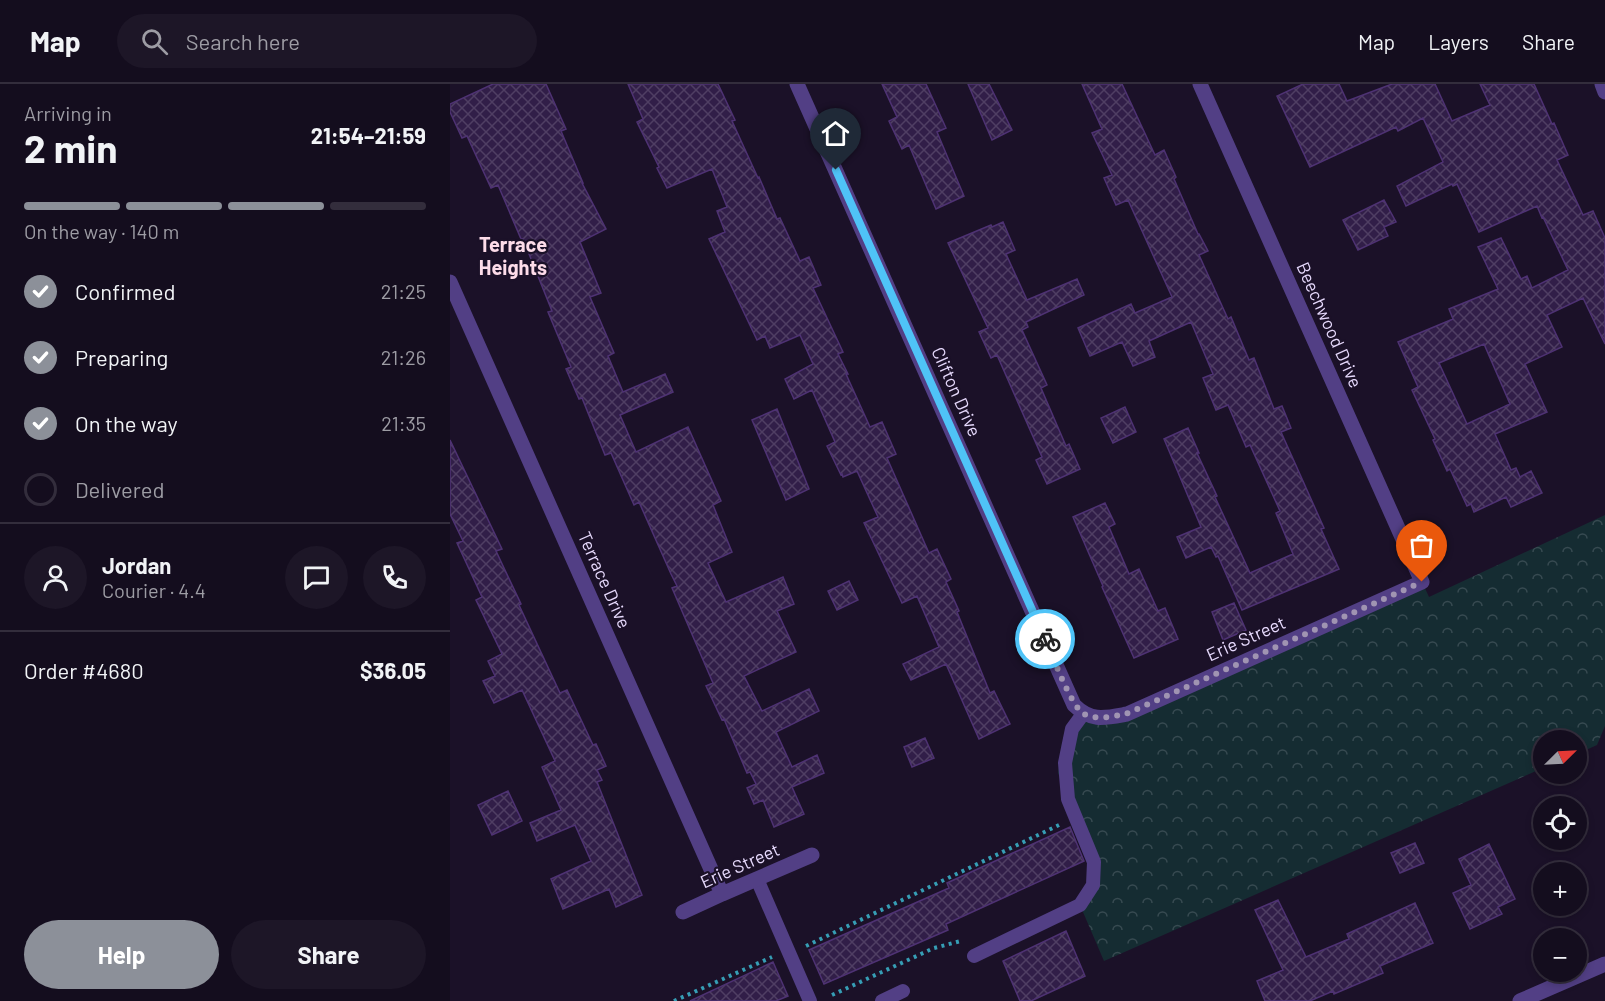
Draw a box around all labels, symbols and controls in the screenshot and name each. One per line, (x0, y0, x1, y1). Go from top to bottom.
search box (117, 14, 537, 68)
text: Map (30, 24, 81, 58)
icon: search (138, 25, 171, 58)
text: Search here (186, 28, 300, 54)
text: Map (1358, 29, 1395, 54)
text: Layers (1428, 29, 1489, 54)
text: Share (1522, 29, 1575, 54)
text: Arriving in (24, 101, 112, 125)
pin (810, 108, 861, 170)
icon: home (819, 117, 852, 150)
text: 21:54–21:59 (311, 122, 426, 148)
text: 2 min (24, 124, 117, 171)
text: On the way · 140 m (24, 219, 179, 243)
district label: Terrace Heights (479, 232, 547, 279)
street label: Beechwood Drive (1292, 258, 1367, 391)
icon: check (24, 275, 57, 308)
text: Confirmed (75, 278, 175, 304)
text: 21:25 (381, 279, 426, 303)
icon: check (24, 341, 57, 374)
street label: Clifton Drive (927, 343, 986, 440)
text: Preparing (75, 344, 168, 370)
text: 21:26 (381, 345, 426, 369)
icon: check (24, 407, 57, 440)
text: On the way (75, 410, 178, 436)
text: 21:35 (381, 411, 426, 435)
text: Delivered (75, 476, 164, 502)
pin (1396, 520, 1447, 582)
street label: Terrace Drive (574, 528, 636, 631)
icon: bag (1405, 529, 1438, 562)
button: person (24, 546, 87, 609)
button: chat (285, 546, 348, 609)
button: phone (363, 546, 426, 609)
text: Jordan (102, 552, 171, 578)
text: Courier · 4.4 (102, 578, 206, 602)
courier (1015, 609, 1075, 669)
street label: Erie Street (1203, 611, 1289, 665)
icon: bike (1029, 623, 1062, 656)
text: Order #4680 (24, 657, 144, 683)
text: $36.05 (360, 657, 426, 683)
north arrow (1533, 730, 1587, 784)
map controls (1533, 730, 1587, 982)
button: locate (1533, 796, 1587, 850)
street label: Erie Street (697, 838, 783, 892)
button: + (1533, 862, 1587, 916)
button: Help (24, 920, 219, 989)
button: Share (231, 920, 426, 989)
button: − (1533, 928, 1587, 982)

